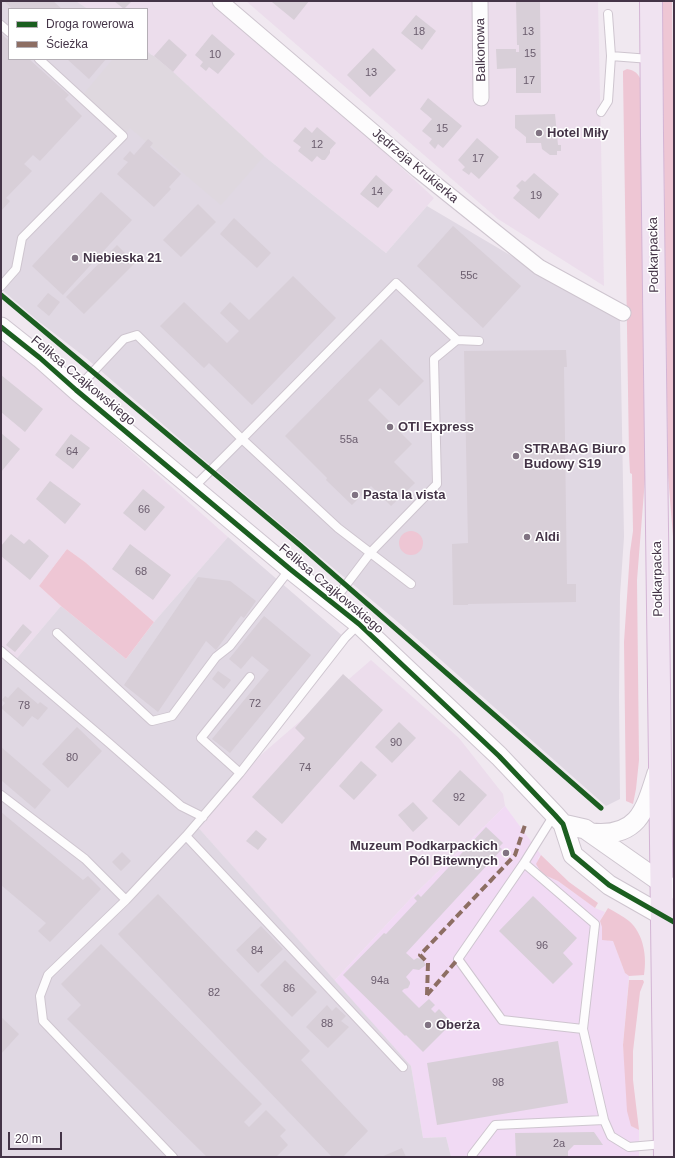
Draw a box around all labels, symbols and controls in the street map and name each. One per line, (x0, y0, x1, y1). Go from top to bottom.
legend (8, 8, 148, 60)
text: Droga rowerowa (46, 17, 134, 31)
street label: Balkonowa (473, 18, 489, 82)
house number: 18 (413, 25, 425, 39)
house number: 13 (522, 25, 534, 39)
text: Ścieżka (46, 37, 88, 51)
house number: 15 (524, 47, 536, 61)
house number: 10 (209, 48, 221, 62)
house number: 13 (365, 66, 377, 80)
house number: 17 (523, 74, 535, 88)
house number: 15 (436, 122, 448, 136)
street label: Jędrzeja Krukierka (369, 125, 461, 207)
place label: Hotel Miły (547, 125, 608, 141)
marker: Hotel Miły (534, 128, 544, 138)
house number: 12 (311, 138, 323, 152)
house number: 17 (472, 152, 484, 166)
house number: 14 (371, 185, 383, 199)
house number: 19 (530, 189, 542, 203)
street label: Podkarpacka (646, 217, 662, 293)
place label: Niebieska 21 (83, 250, 162, 266)
marker: Niebieska 21 (70, 253, 80, 263)
house number: 55c (460, 269, 478, 283)
street label: Feliksa Czajkowskiego (28, 333, 138, 429)
place label: OTI Express (398, 419, 474, 435)
marker: OTI Express (385, 422, 395, 432)
house number: 55a (340, 433, 358, 447)
place label: STRABAG Biuro Budowy S19 (524, 441, 626, 472)
house number: 64 (66, 445, 78, 459)
marker: STRABAG Biuro Budowy S19 (511, 451, 521, 461)
place label: Pasta la vista (363, 487, 445, 503)
marker: Pasta la vista (350, 490, 360, 500)
house number: 66 (138, 503, 150, 517)
place label: Aldi (535, 529, 560, 545)
marker: Aldi (522, 532, 532, 542)
street label: Feliksa Czajkowskiego (276, 541, 386, 637)
street label: Podkarpacka (650, 541, 666, 617)
house number: 68 (135, 565, 147, 579)
house number: 72 (249, 697, 261, 711)
house number: 78 (18, 699, 30, 713)
house number: 90 (390, 736, 402, 750)
house number: 80 (66, 751, 78, 765)
house number: 74 (299, 761, 311, 775)
house number: 92 (453, 791, 465, 805)
place label: Muzeum Podkarpackich Pól Bitewnych (350, 838, 498, 869)
marker: Muzeum Podkarpackich Pól Bitewnych (501, 848, 511, 858)
house number: 96 (536, 939, 548, 953)
house number: 84 (251, 944, 263, 958)
house number: 94a (371, 974, 389, 988)
house number: 86 (283, 982, 295, 996)
house number: 82 (208, 986, 220, 1000)
house number: 88 (321, 1017, 333, 1031)
place label: Oberża (436, 1017, 480, 1033)
marker: Oberża (423, 1020, 433, 1030)
house number: 98 (492, 1076, 504, 1090)
scale bar (10, 1124, 64, 1150)
text: 20 m (15, 1132, 42, 1146)
house number: 2a (553, 1137, 565, 1151)

